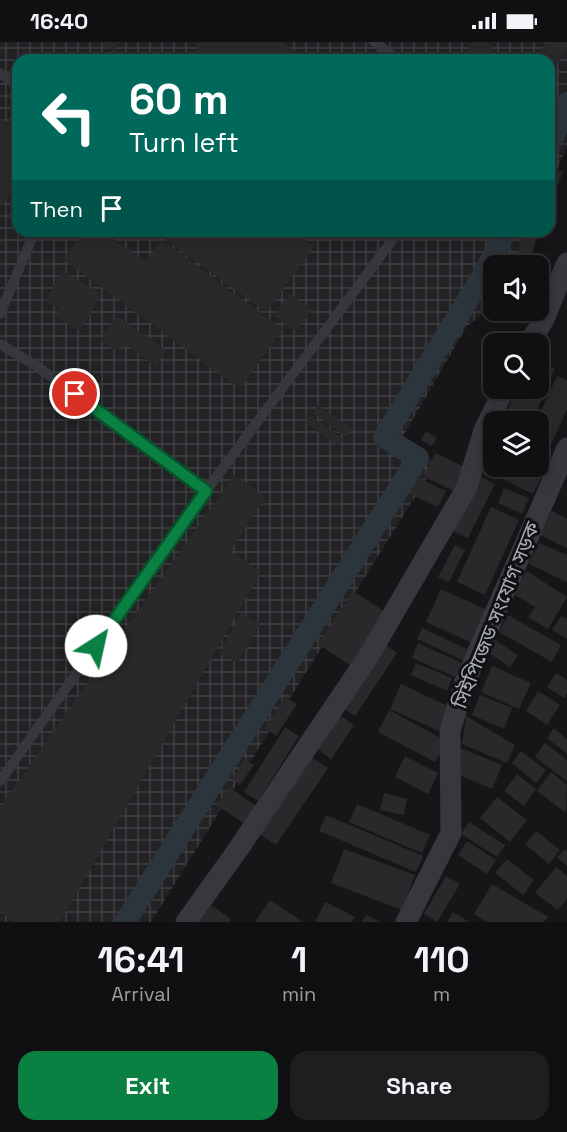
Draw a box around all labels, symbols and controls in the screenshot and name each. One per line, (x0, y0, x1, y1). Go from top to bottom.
text: 16:40 (30, 7, 88, 35)
text: 60 m (129, 73, 229, 126)
icon: left (30, 78, 108, 156)
text: Turn left (129, 125, 239, 160)
icon: arrive (95, 192, 128, 225)
text: Then (30, 195, 83, 223)
map controls (483, 255, 549, 477)
button: sound (483, 255, 549, 321)
button: search (483, 333, 549, 399)
pin (49, 368, 100, 419)
icon: arrive (58, 377, 91, 410)
button: layers (483, 411, 549, 477)
street label: সিইপিজেড সংযোগ সড়ক (446, 517, 546, 713)
position arrow (64, 614, 128, 678)
text: 16:41 (97, 937, 184, 983)
text: 1 (291, 937, 307, 983)
text: 110 (414, 937, 470, 983)
text: Arrival (111, 981, 171, 1007)
text: min (282, 981, 316, 1007)
text: m (433, 981, 450, 1007)
button: Exit (18, 1051, 278, 1120)
button: Share (290, 1051, 549, 1120)

